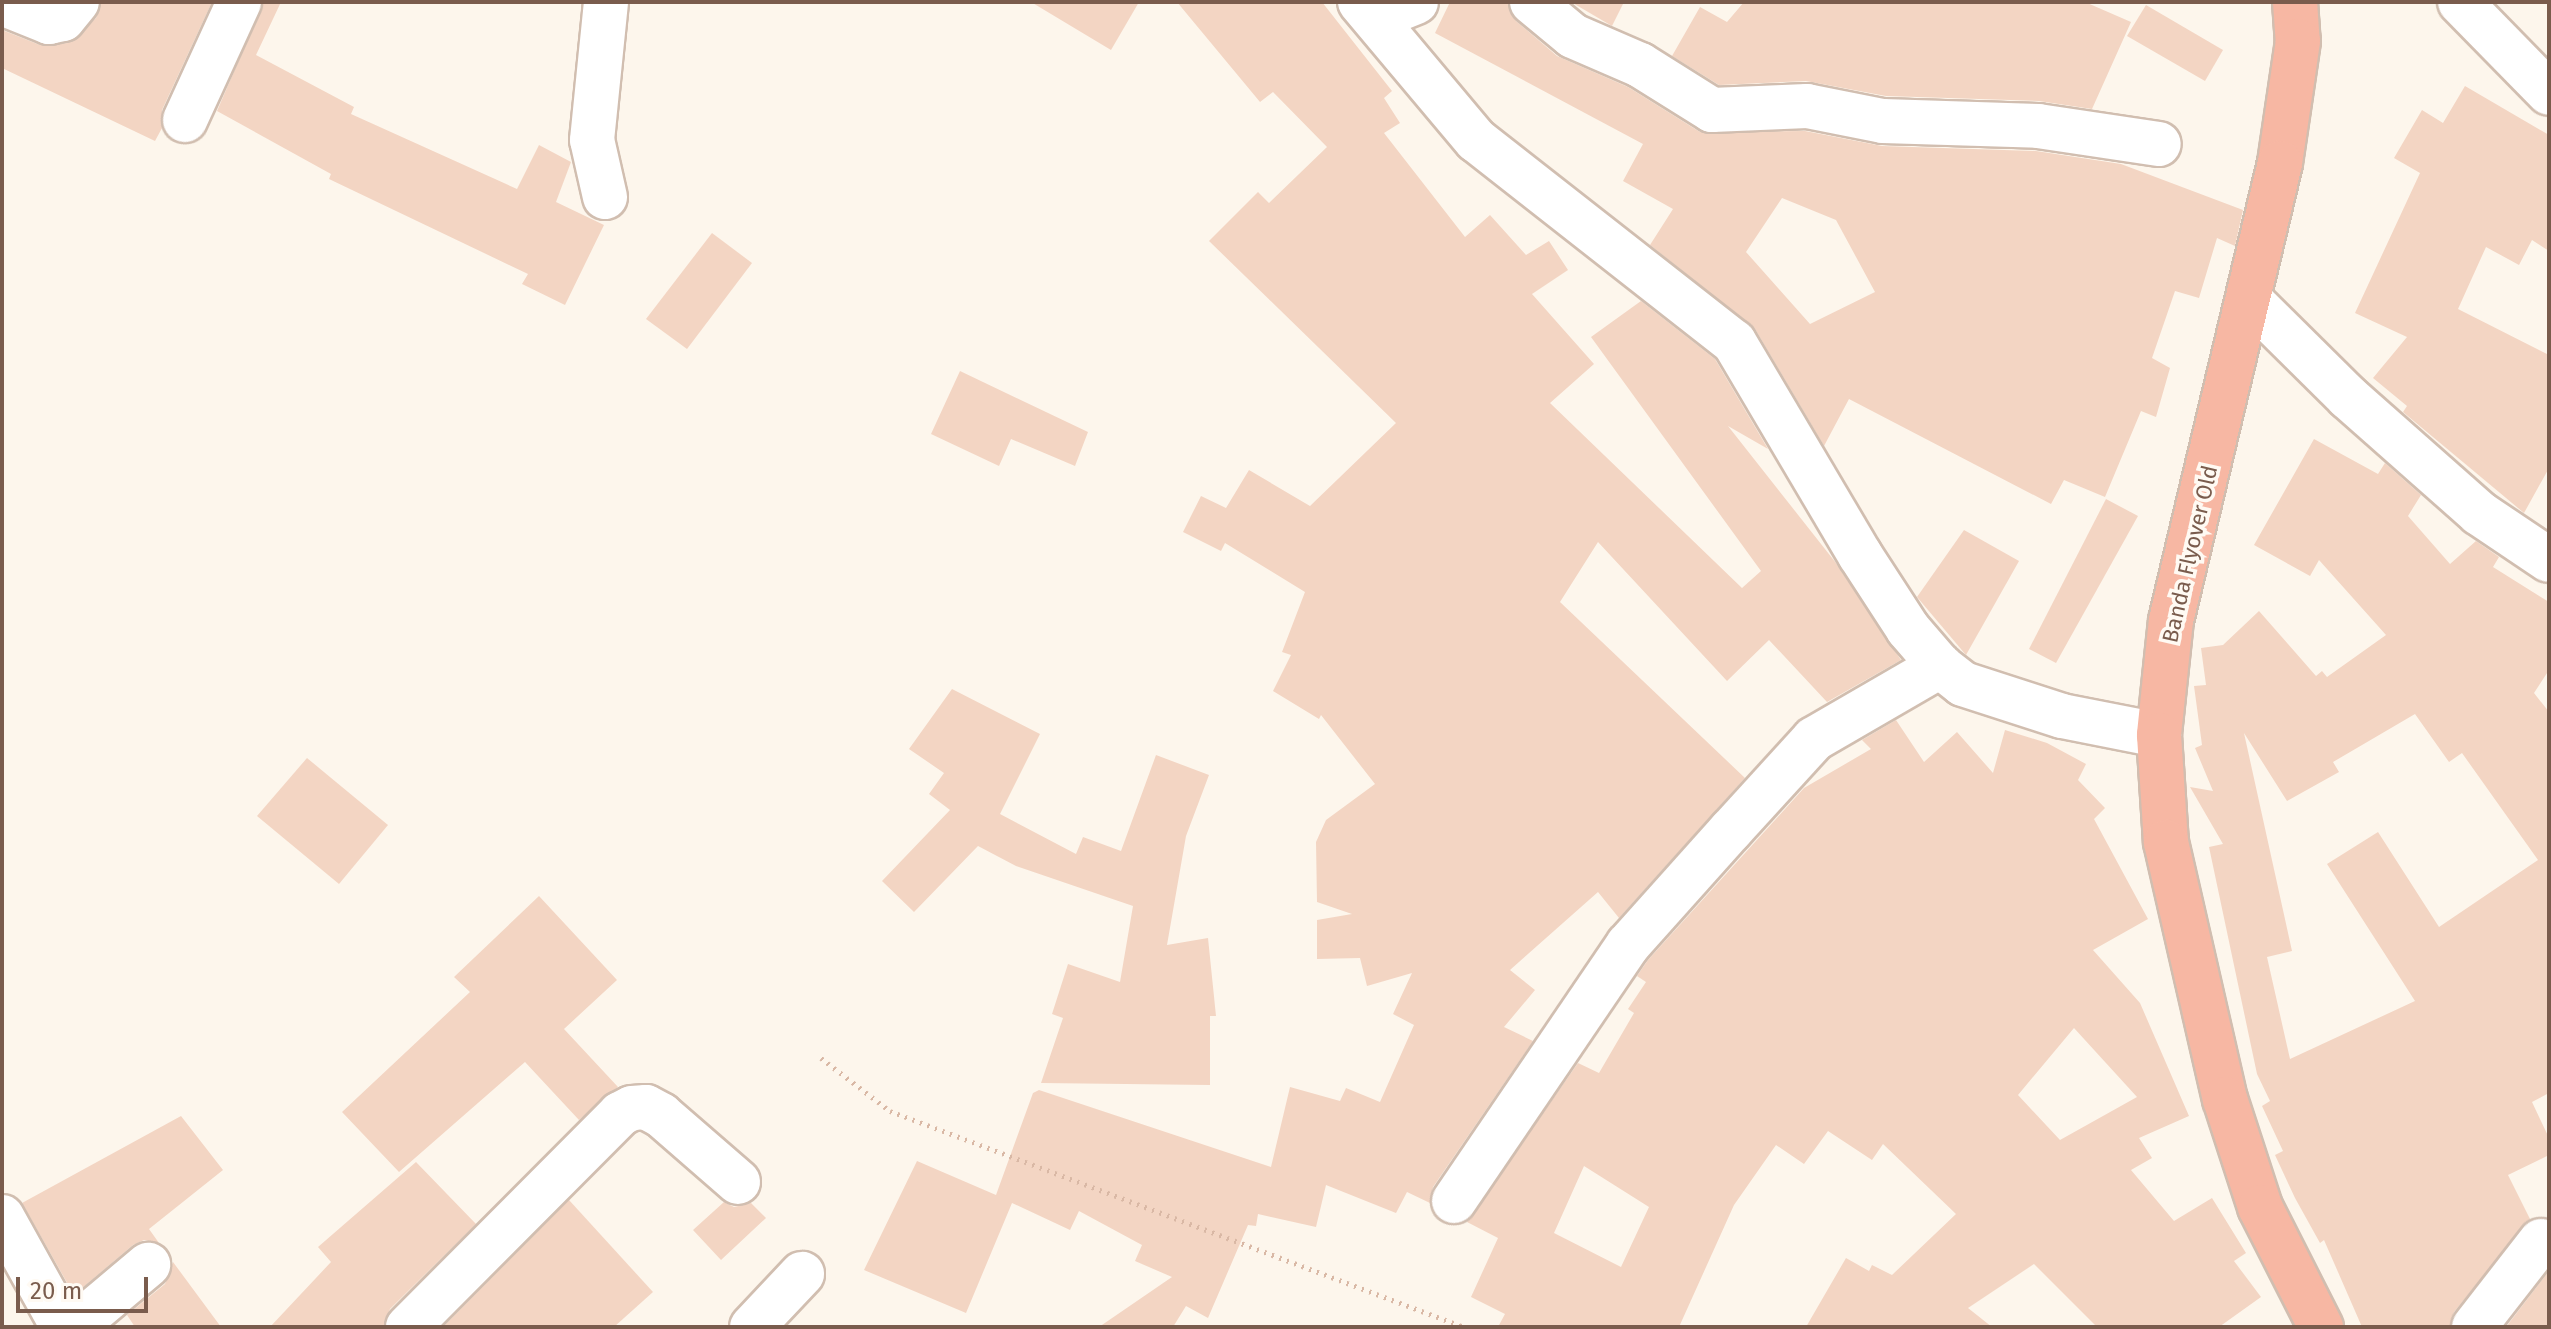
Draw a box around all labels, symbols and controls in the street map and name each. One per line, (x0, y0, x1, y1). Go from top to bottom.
street label: Banda Flyover Old (2157, 463, 2223, 645)
scale bar (20, 1261, 152, 1311)
text: 20 m (30, 1277, 82, 1305)

